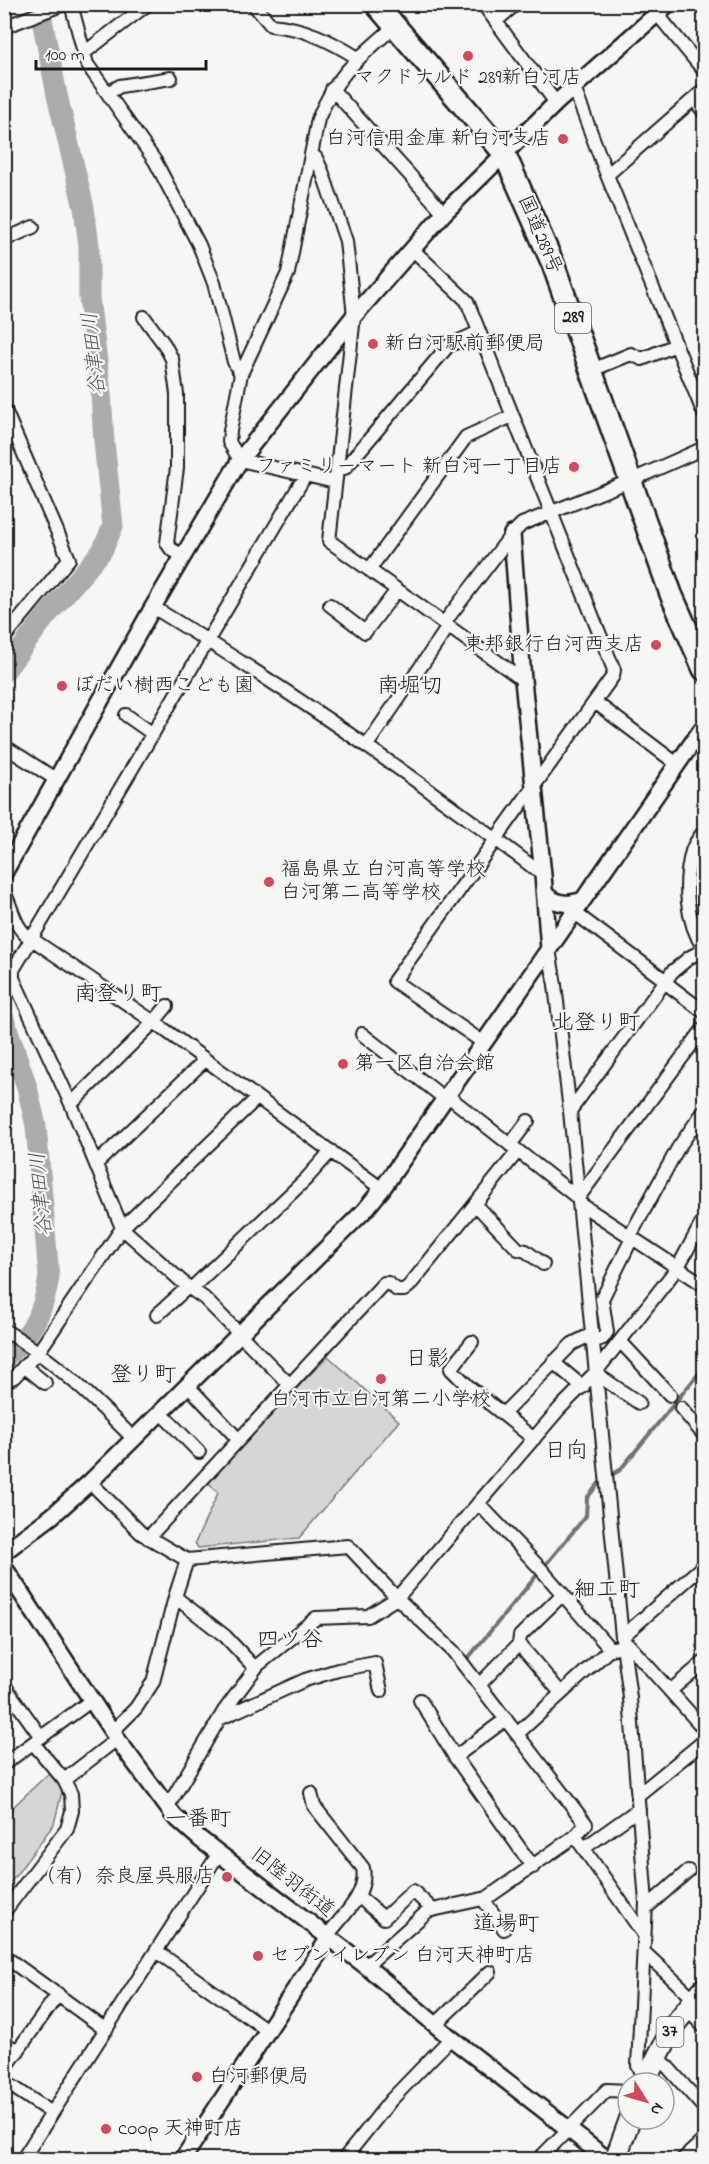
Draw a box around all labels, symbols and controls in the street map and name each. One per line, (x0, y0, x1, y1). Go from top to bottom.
scale bar (36, 33, 206, 71)
text: 100 m (45, 43, 85, 69)
marker: マクドナルド 289新白河店 (461, 49, 475, 63)
place label: マクドナルド 289新白河店 (355, 64, 581, 93)
place label: 白河信用金庫 新白河支店 (326, 125, 551, 154)
marker: 白河信用金庫 新白河支店 (556, 132, 570, 146)
street label: 国道289号 (509, 191, 569, 279)
road number: 289 (555, 303, 591, 333)
water label: 谷津田川 (76, 311, 114, 397)
place label: 新白河駅前郵便局 (385, 330, 545, 359)
marker: 新白河駅前郵便局 (366, 337, 380, 351)
place label: ファミリーマート 新白河一丁目店 (257, 453, 562, 482)
marker: ファミリーマート 新白河一丁目店 (567, 460, 581, 474)
place label: 東邦銀行白河西支店 (464, 631, 644, 660)
marker: 東邦銀行白河西支店 (649, 638, 663, 652)
district label: 南堀切 (377, 671, 443, 703)
place label: ぼだい樹西こども園 (74, 672, 254, 701)
marker: ぼだい樹西こども園 (55, 679, 69, 693)
place label: 福島県立 白河高等学校 白河第二高等学校 (281, 856, 486, 908)
marker: 福島県立 白河高等学校 白河第二高等学校 (262, 875, 276, 889)
district label: 南登り町 (74, 979, 162, 1011)
district label: 北登り町 (552, 1008, 640, 1040)
place label: 第一区自治会館 (355, 1050, 495, 1079)
marker: 第一区自治会館 (336, 1057, 350, 1071)
water label: 谷津田川 (23, 1151, 61, 1237)
district label: 日影 (405, 1344, 449, 1376)
district label: 登り町 (110, 1360, 176, 1392)
marker: 白河市立白河第二小学校 (374, 1372, 388, 1386)
place label: 白河市立白河第二小学校 (271, 1386, 491, 1415)
district label: 日向 (544, 1436, 588, 1468)
district label: 細工町 (574, 1575, 640, 1607)
district label: 四ツ谷 (257, 1625, 323, 1657)
district label: 一番町 (165, 1804, 231, 1836)
street label: 旧陸羽街道 (244, 1841, 340, 1925)
place label: （有）奈良屋呉服店 (35, 1863, 215, 1892)
marker: （有）奈良屋呉服店 (220, 1870, 234, 1884)
district label: 道場町 (473, 1909, 539, 1941)
place label: セブンイレブン 白河天神町店 (270, 1942, 535, 1971)
marker: セブンイレブン 白河天神町店 (251, 1949, 265, 1963)
road number: 37 (656, 2017, 684, 2047)
place label: 白河郵便局 (209, 2063, 309, 2092)
marker: 白河郵便局 (190, 2070, 204, 2084)
north arrow (616, 2071, 676, 2131)
text: N (643, 2097, 669, 2121)
place label: coop 天神町店 (118, 2115, 244, 2144)
marker: coop 天神町店 (99, 2122, 113, 2136)

